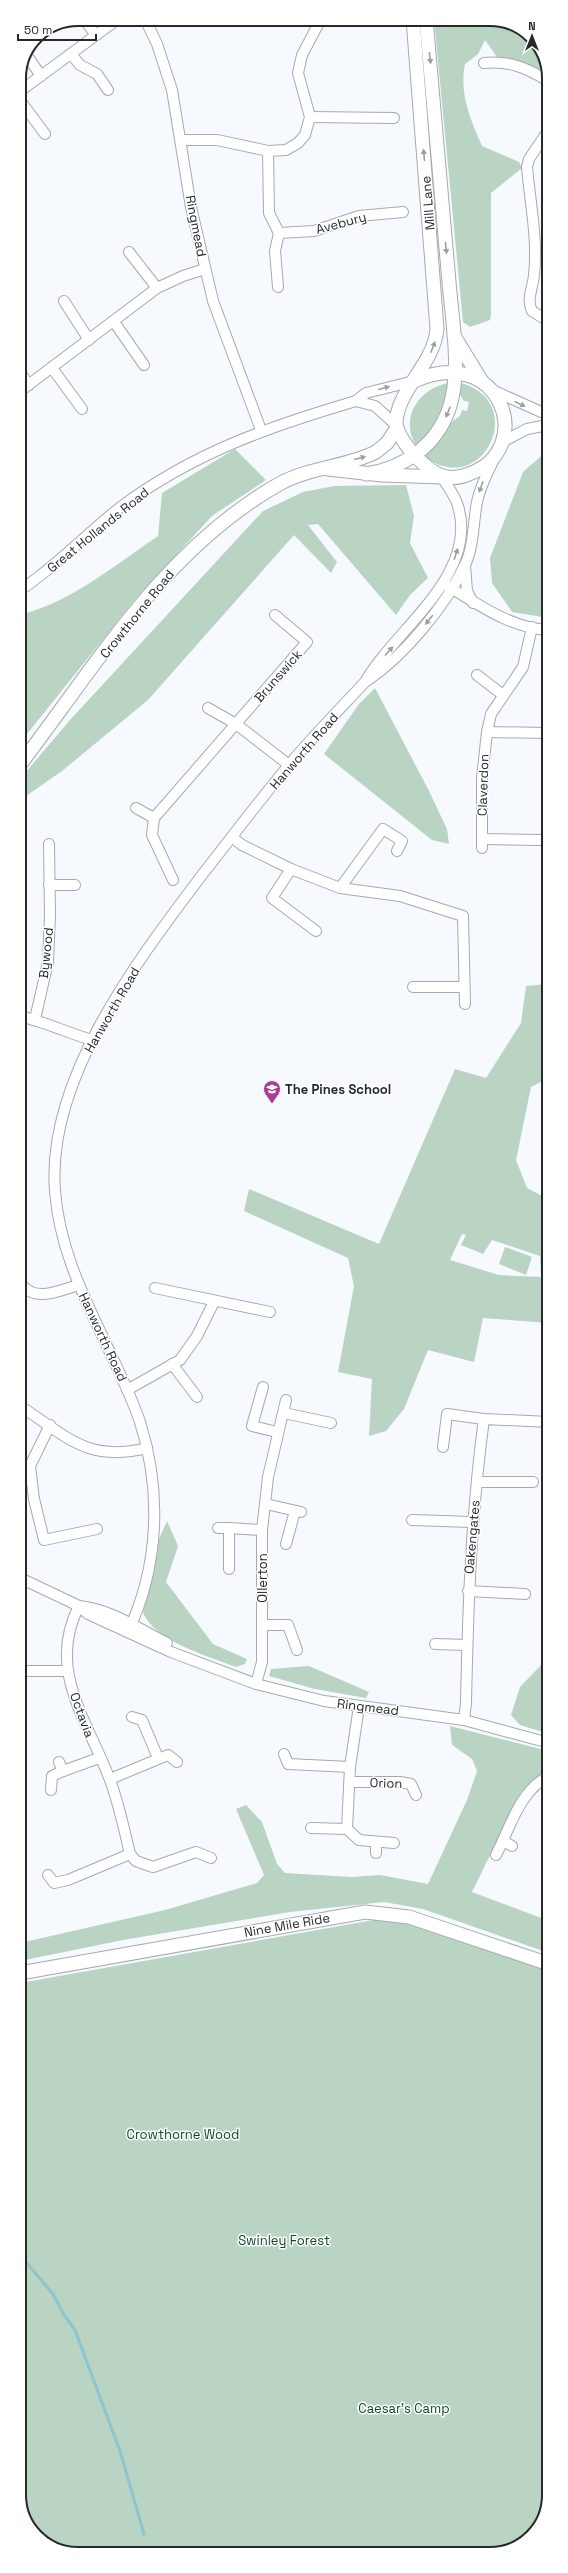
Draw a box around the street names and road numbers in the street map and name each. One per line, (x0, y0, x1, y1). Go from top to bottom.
street label: Mill Lane (417, 175, 439, 231)
street label: Ringmead (182, 194, 210, 258)
street label: Avebury (314, 208, 368, 238)
street label: Great Hollands Road (44, 484, 152, 576)
street label: Crowthorne Road (96, 566, 178, 662)
street label: Brunswick (250, 646, 306, 706)
street label: Hanworth Road (266, 709, 342, 793)
street label: Claverdon (473, 754, 493, 816)
street label: Bywood (35, 927, 57, 979)
street label: Hanworth Road (81, 964, 143, 1056)
street label: Hanworth Road (75, 1290, 131, 1384)
street label: Oakengates (460, 1499, 484, 1575)
street label: Ollerton (254, 1553, 271, 1603)
street label: Octavia (66, 1690, 98, 1740)
street label: Ringmead (336, 1695, 400, 1719)
street label: Orion (369, 1774, 403, 1792)
street label: Nine Mile Ride (243, 1909, 331, 1941)

